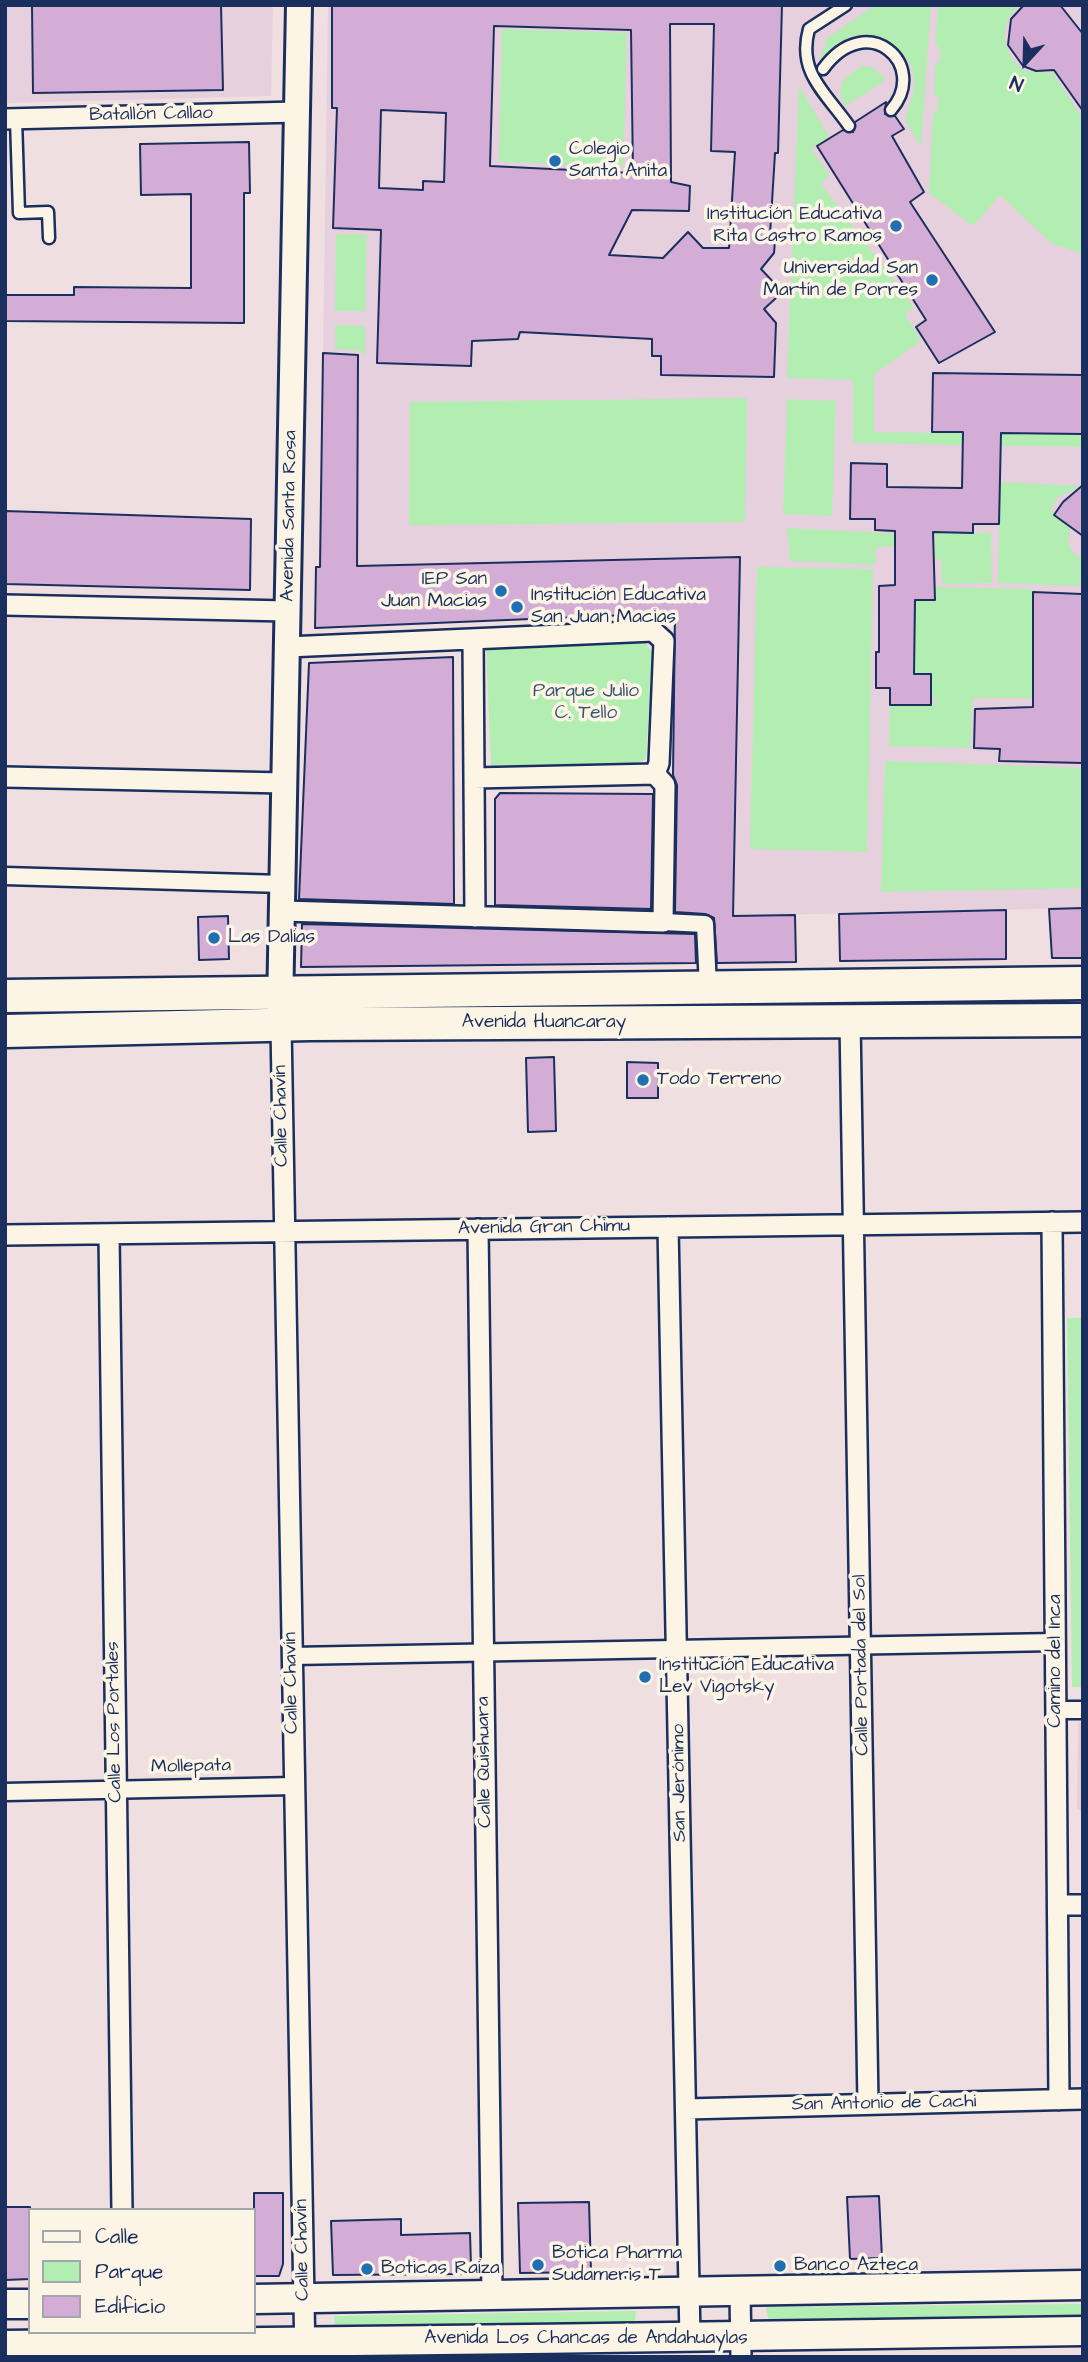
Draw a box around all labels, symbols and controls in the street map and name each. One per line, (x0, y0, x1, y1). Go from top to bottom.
north arrow (990, 28, 1060, 98)
text: N (1006, 68, 1028, 98)
street label: Batallón Callao (89, 103, 213, 127)
place label: Colegio Santa Anita (569, 139, 667, 183)
marker: Colegio Santa Anita (547, 153, 563, 169)
place label: Institución Educativa Rita Castro Ramos (707, 204, 882, 248)
marker: Institución Educativa Rita Castro Ramos (888, 218, 904, 234)
place label: Universidad San Martín de Porres (763, 258, 918, 302)
marker: Universidad San Martín de Porres (924, 272, 940, 288)
street label: Avenida Santa Rosa (277, 430, 303, 602)
place label: IEP San Juan Macias (381, 569, 487, 613)
marker: IEP San Juan Macias (493, 583, 509, 599)
place label: Institución Educativa San Juan Macias (531, 585, 706, 629)
marker: Institución Educativa San Juan Macias (509, 599, 525, 615)
park label: Parque Julio C. Tello (533, 681, 639, 725)
place label: Las Dalias (228, 927, 315, 949)
marker: Las Dalias (206, 930, 222, 946)
street label: Avenida Huancaray (462, 1012, 626, 1034)
street label: Calle Chavín (270, 1065, 294, 1167)
place label: Todo Terreno (657, 1069, 781, 1091)
marker: Todo Terreno (635, 1072, 651, 1088)
street label: Avenida Gran Chimu (458, 1215, 630, 1241)
street label: Calle Portada del Sol (849, 1574, 875, 1756)
street label: Camino del Inca (1045, 1594, 1067, 1728)
street label: Calle Chavín (280, 1632, 304, 1734)
street label: Calle Los Portales (102, 1641, 128, 1803)
place label: Institución Educativa Lev Vigotsky (659, 1655, 834, 1699)
marker: Institución Educativa Lev Vigotsky (637, 1669, 653, 1685)
street label: Calle Quishuara (472, 1696, 498, 1828)
street label: San Jerónimo (668, 1724, 692, 1842)
street label: Mollepata (151, 1755, 231, 1779)
street label: San Antonio de Cachi (791, 2091, 977, 2117)
street label: Calle Chavín (291, 2199, 315, 2301)
legend (28, 2208, 256, 2334)
text: Calle (95, 2222, 139, 2251)
place label: Botica Pharma Sudameris T (552, 2243, 682, 2287)
place label: Banco Azteca (794, 2255, 918, 2277)
text: Parque (95, 2257, 163, 2286)
marker: Botica Pharma Sudameris T (530, 2257, 546, 2273)
place label: Boticas Raiza (381, 2258, 500, 2280)
marker: Banco Azteca (772, 2258, 788, 2274)
marker: Boticas Raiza (359, 2261, 375, 2277)
text: Edificio (95, 2292, 165, 2321)
street label: Avenida Los Chancas de Andahuaylas (424, 2328, 748, 2350)

